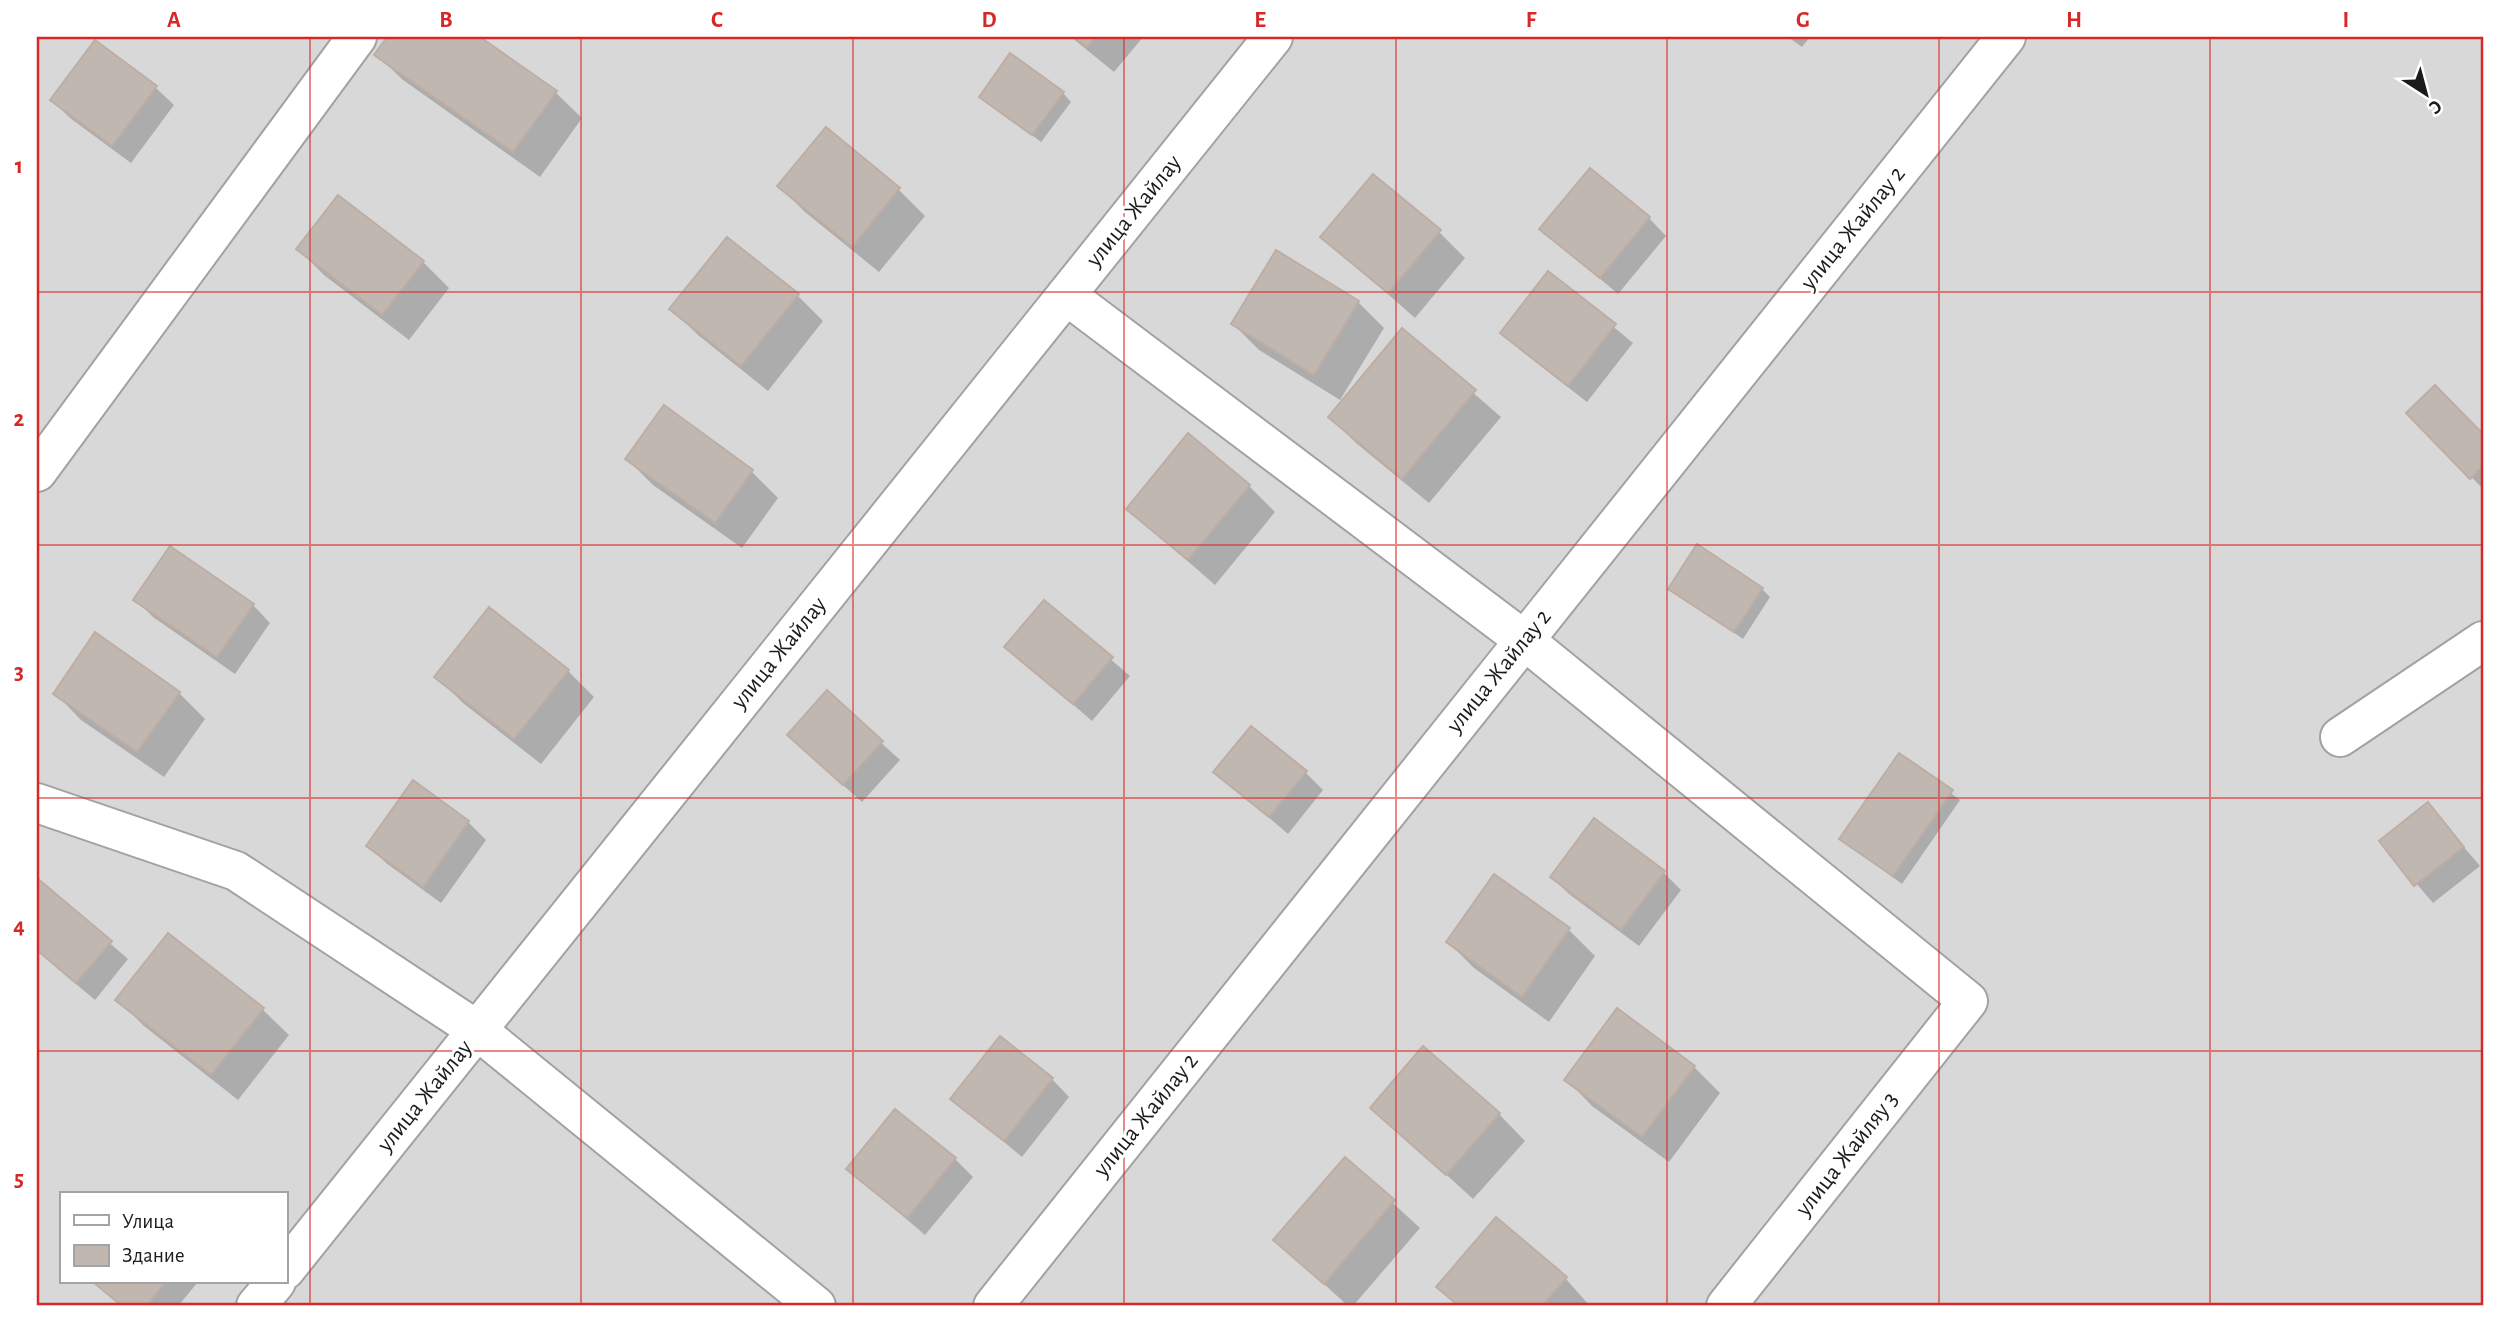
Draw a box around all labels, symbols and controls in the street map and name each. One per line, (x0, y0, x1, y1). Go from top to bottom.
text: A (167, 9, 181, 32)
text: B (439, 9, 453, 32)
text: C (711, 9, 723, 32)
text: D (981, 9, 997, 32)
text: E (1254, 9, 1266, 32)
text: F (1526, 9, 1537, 32)
text: G (1796, 9, 1810, 32)
text: H (2066, 9, 2082, 32)
text: I (2343, 9, 2349, 32)
north arrow (2390, 60, 2460, 130)
text: С (2425, 96, 2445, 117)
street label: улица Жайлау (1081, 150, 1187, 272)
text: 1 (15, 155, 23, 178)
street label: улица Жайлау 2 (1795, 162, 1910, 295)
text: 2 (14, 408, 25, 431)
street label: улица Жайлау (726, 592, 832, 714)
street label: улица Жайлау 2 (1441, 605, 1556, 738)
text: 3 (14, 661, 24, 684)
text: 4 (13, 915, 25, 938)
street label: улица Жайлау (372, 1035, 478, 1157)
street label: улица Жайлау 2 (1088, 1049, 1203, 1182)
street label: улица Жайляу 3 (1791, 1087, 1903, 1221)
text: 5 (14, 1168, 24, 1191)
legend (60, 1192, 287, 1284)
text: Улица (122, 1211, 175, 1232)
text: Здание (122, 1245, 185, 1266)

